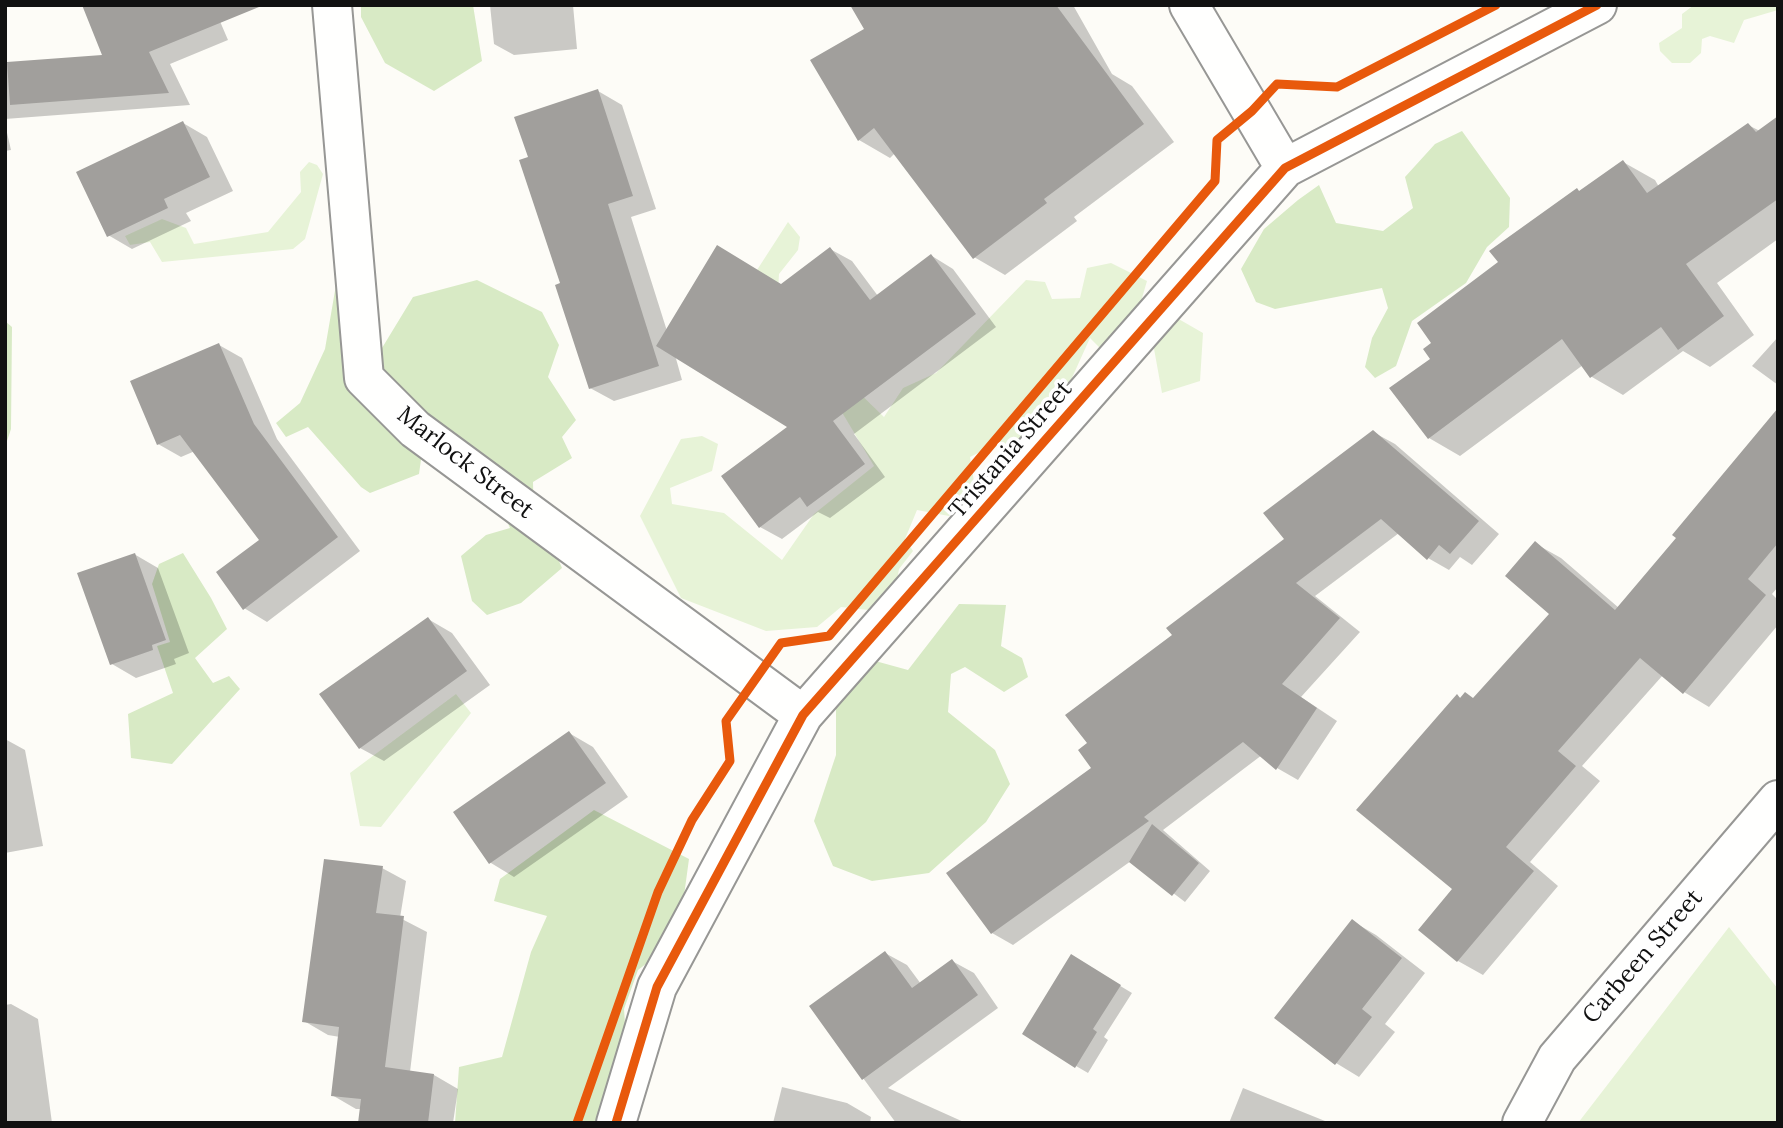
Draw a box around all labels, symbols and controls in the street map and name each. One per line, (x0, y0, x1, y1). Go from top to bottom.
street label: Tristania Street (943, 375, 1079, 525)
street label: Marlock Street (391, 401, 539, 525)
street label: Carbeen Street (1577, 884, 1709, 1030)

